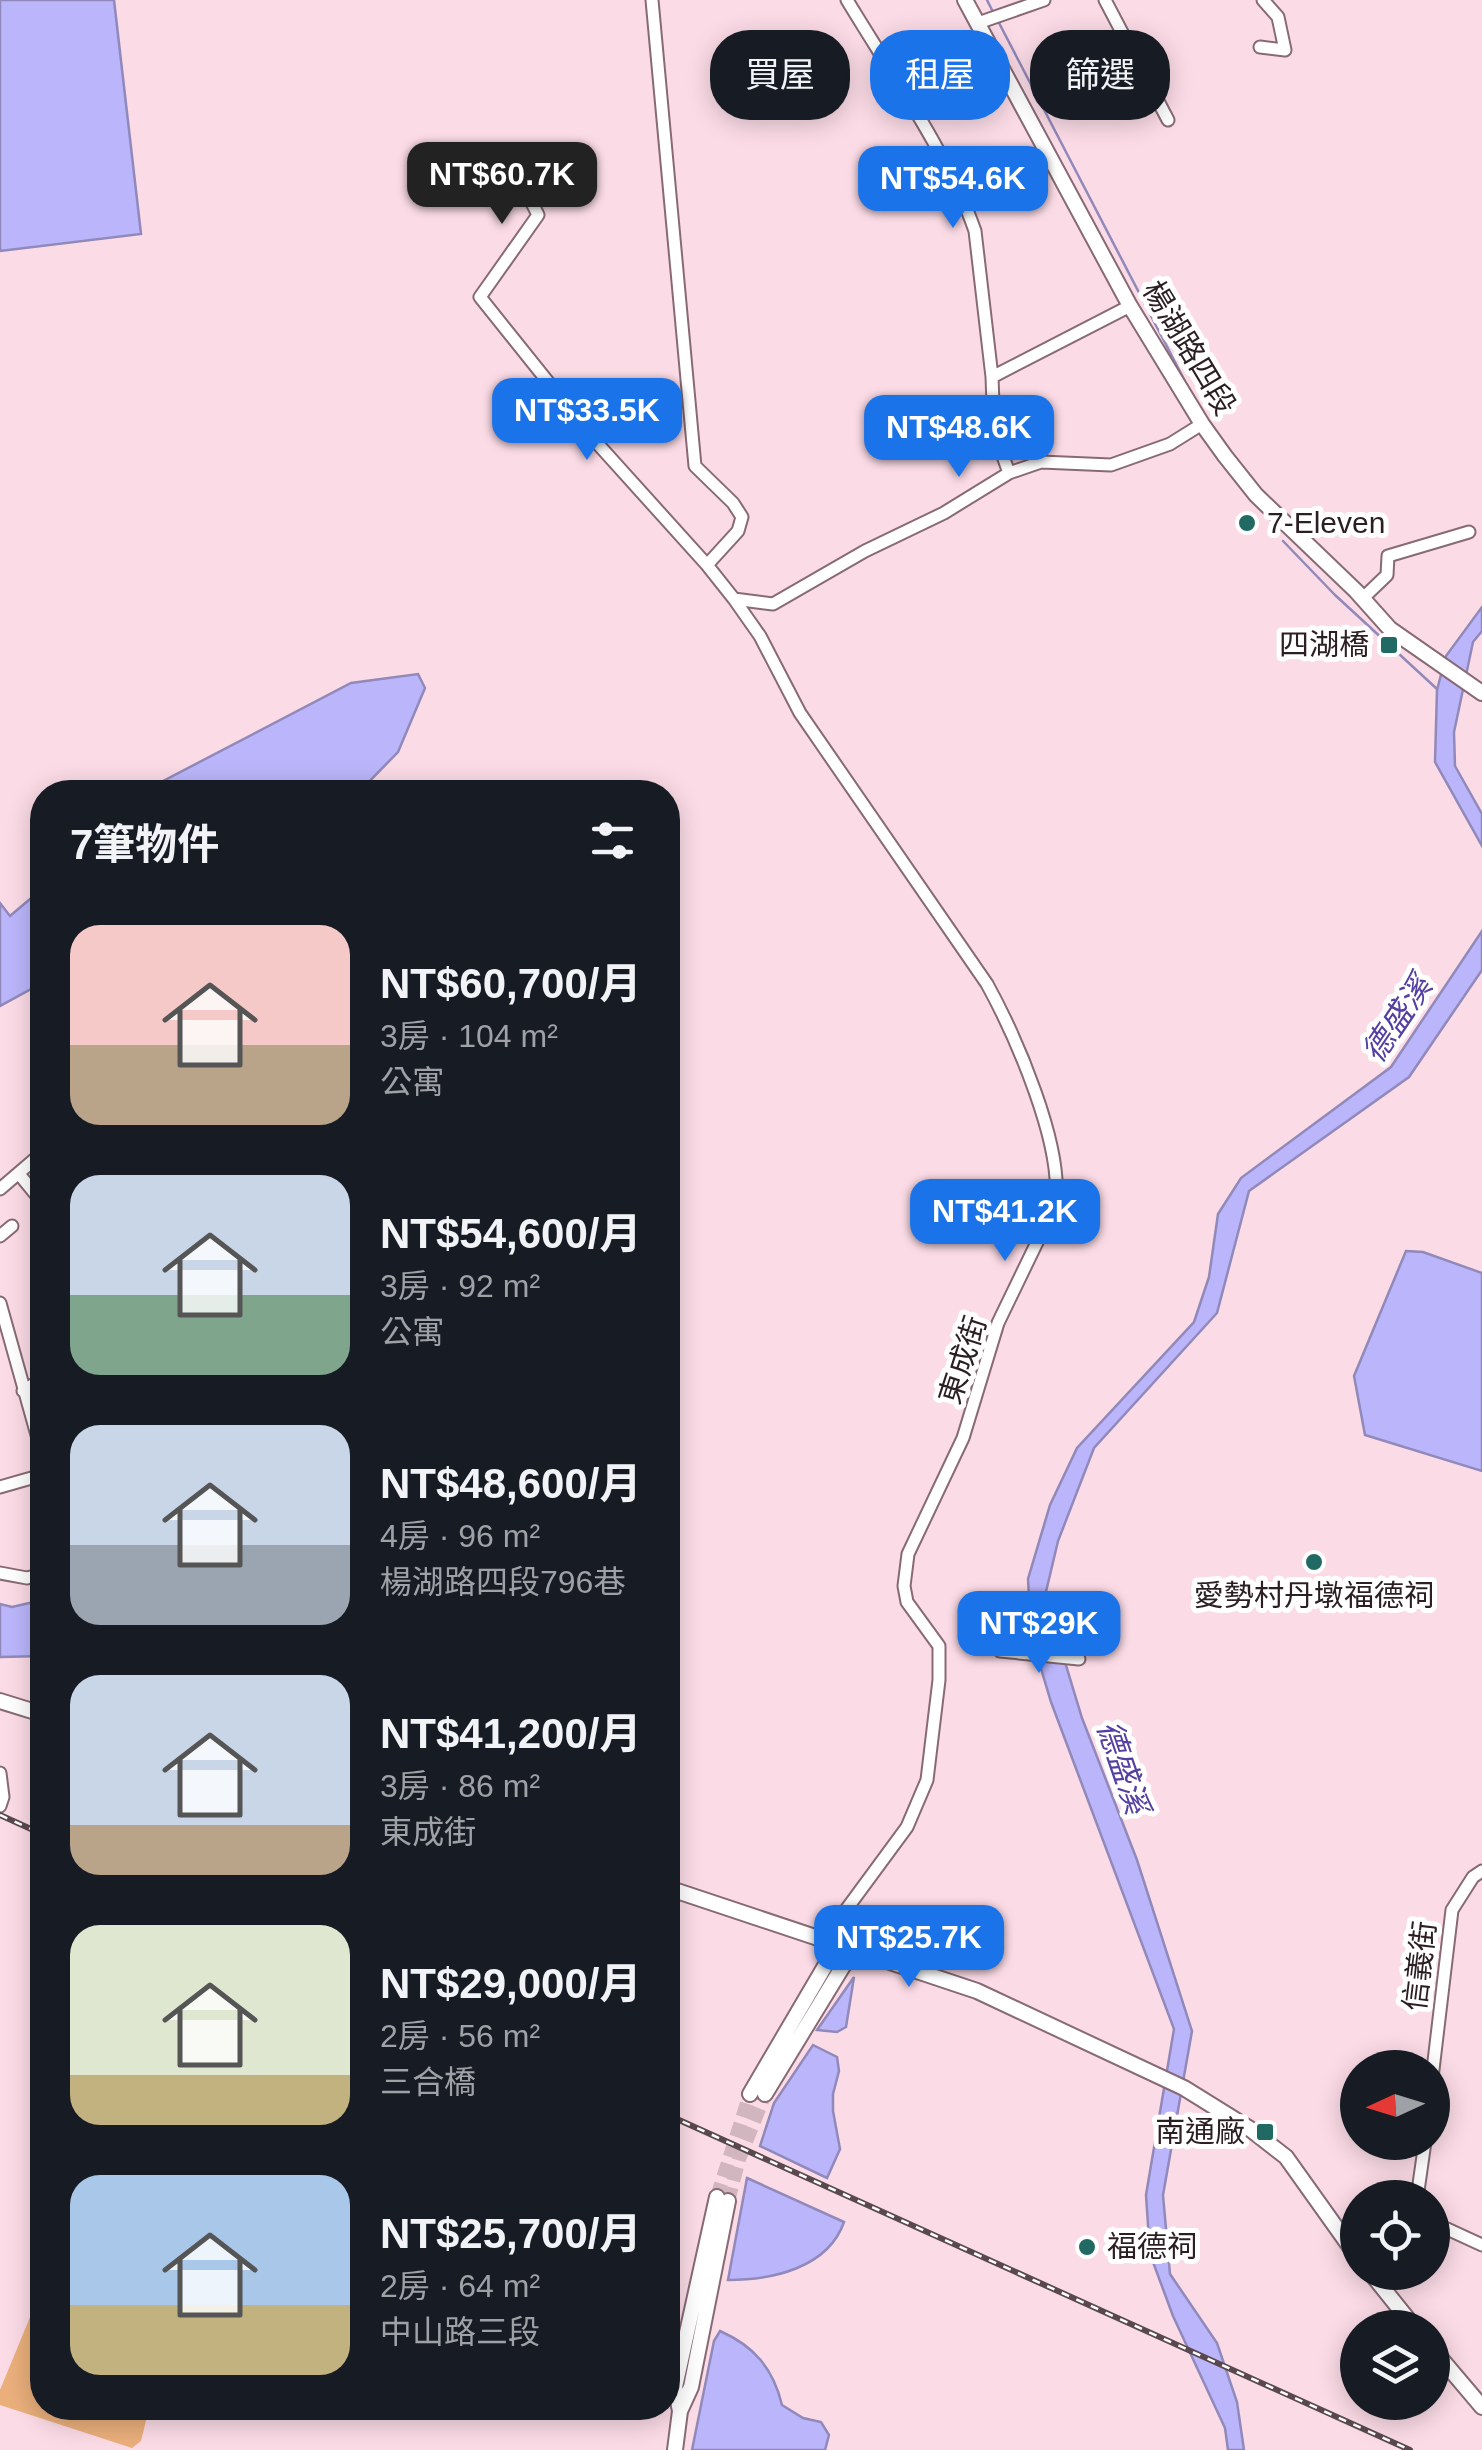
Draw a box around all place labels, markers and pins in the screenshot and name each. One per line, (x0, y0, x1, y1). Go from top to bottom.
pin: NT$60.7K (399, 142, 605, 227)
pin: NT$54.6K (850, 146, 1056, 231)
pin: NT$33.5K (484, 378, 690, 463)
pin: NT$48.6K (856, 395, 1062, 480)
place label: 7-Eleven (1267, 506, 1385, 539)
marker: 7-Eleven (1236, 512, 1258, 534)
place label: 四湖橋 (1279, 628, 1369, 661)
marker: 四湖橋 (1378, 634, 1400, 656)
pin: NT$41.2K (902, 1179, 1108, 1264)
marker: 愛勢村丹墩福德祠 (1303, 1551, 1325, 1573)
place label: 愛勢村丹墩福德祠 (1194, 1579, 1434, 1612)
pin: NT$29K (958, 1591, 1120, 1676)
pin: NT$25.7K (806, 1905, 1012, 1990)
place label: 南通廠 (1155, 2115, 1245, 2148)
marker: 南通廠 (1254, 2121, 1276, 2143)
place label: 福德祠 (1107, 2230, 1197, 2263)
marker: 福德祠 (1076, 2236, 1098, 2258)

